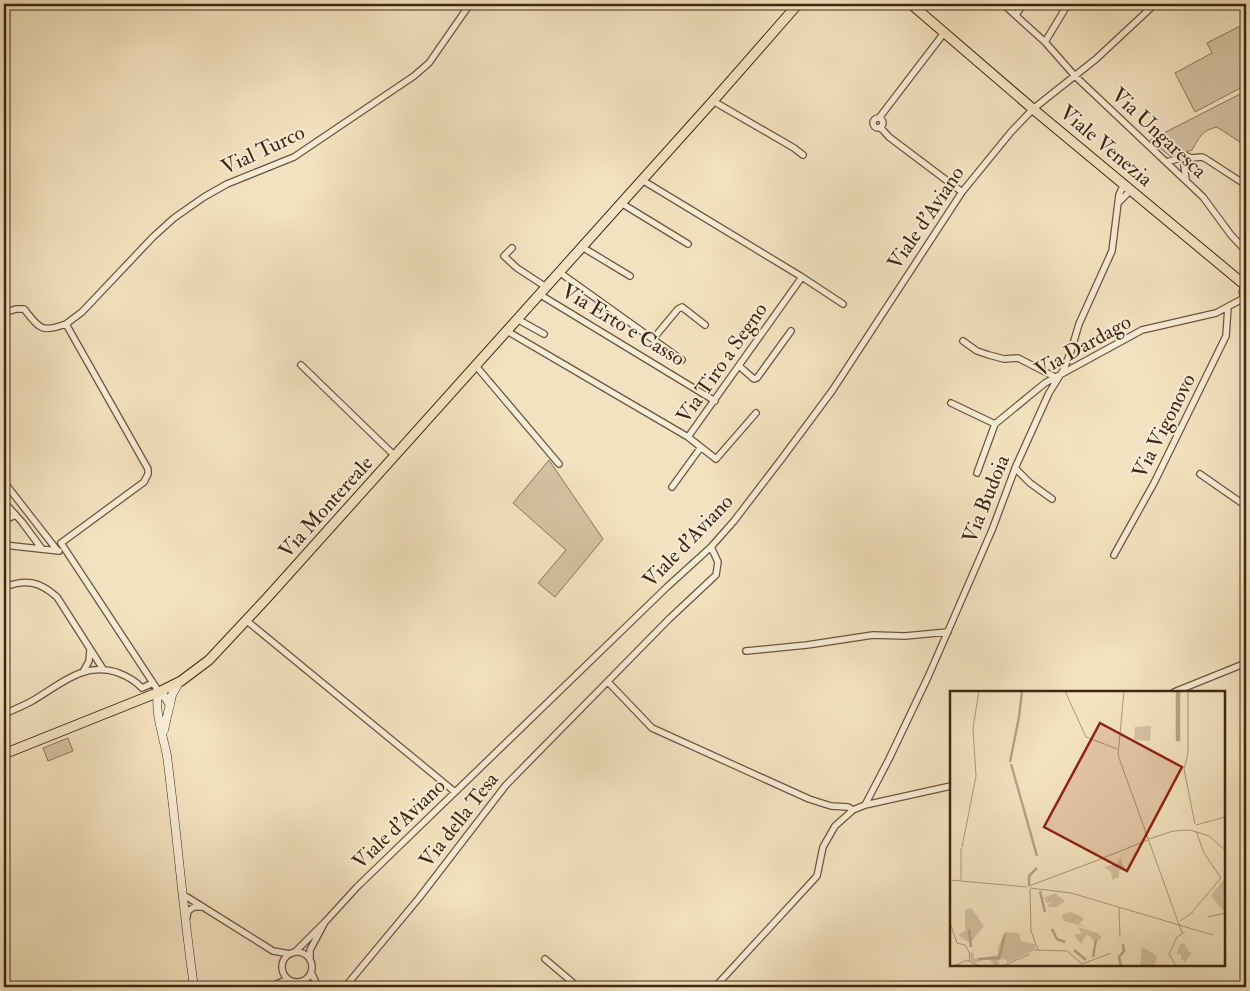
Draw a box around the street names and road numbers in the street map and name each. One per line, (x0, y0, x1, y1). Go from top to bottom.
street label: Via Ungaresca (1105, 82, 1213, 184)
street label: Viale Venezia (1054, 99, 1158, 193)
street label: Vial Turco (217, 119, 309, 181)
street label: Viale d'Aviano (881, 161, 971, 275)
street label: Via Erto e Casso (556, 278, 690, 372)
street label: Via Tiro a Segno (670, 297, 774, 429)
street label: Via Dardago (1030, 308, 1136, 384)
street label: Via Vigonovo (1126, 369, 1202, 483)
street label: Via Montereale (273, 450, 379, 564)
street label: Via Budoia (956, 451, 1016, 547)
street label: Viale d'Aviano (637, 489, 739, 593)
street label: Via della Tesa (413, 767, 505, 873)
street label: Viale d'Aviano (347, 773, 451, 875)

